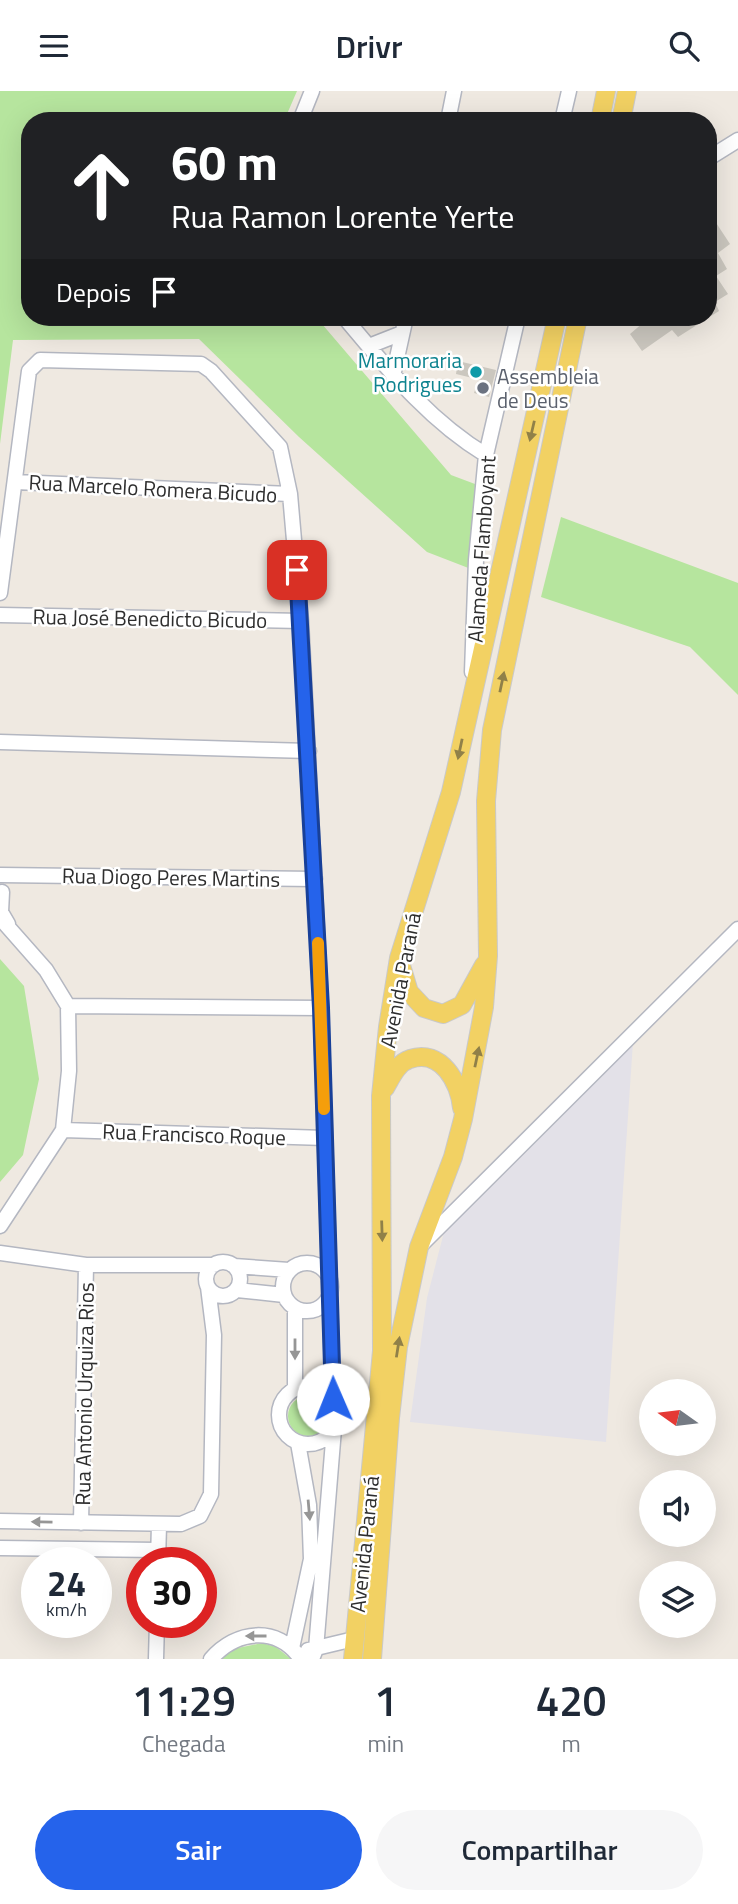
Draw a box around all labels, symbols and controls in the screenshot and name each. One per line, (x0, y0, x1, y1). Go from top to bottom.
text: Drivr (335, 22, 403, 70)
icon: menu (35, 27, 73, 65)
icon: search (665, 27, 703, 65)
text: 60 m (171, 124, 278, 199)
icon: ahead (56, 140, 147, 231)
text: Rua Ramon Lorente Yerte (171, 192, 514, 240)
text: Depois (56, 273, 131, 312)
icon: arrive (145, 273, 183, 311)
place label: Marmoraria Rodrigues (358, 344, 462, 400)
place label: Assembleia de Deus (497, 360, 599, 416)
marker: Marmoraria Rodrigues (468, 364, 484, 380)
marker: Assembleia de Deus (475, 380, 491, 396)
one-way arrow (526, 420, 537, 442)
street label: Alameda Flamboyant (459, 454, 504, 644)
street label: Rua Marcelo Romera Bicudo (28, 466, 278, 510)
pin (267, 540, 327, 600)
icon: arrive (278, 551, 316, 589)
street label: Rua José Benedicto Bicudo (32, 600, 268, 636)
one-way arrow (497, 671, 508, 693)
one-way arrow (455, 738, 466, 760)
street label: Rua Diogo Peres Martins (62, 859, 280, 895)
street label: Avenida Paraná (371, 909, 429, 1050)
one-way arrow (471, 1046, 482, 1068)
street label: Rua Francisco Roque (102, 1115, 286, 1153)
one-way arrow (376, 1220, 387, 1242)
street label: Rua Antonio Urquiza Rios (66, 1282, 102, 1506)
one-way arrow (393, 1336, 404, 1358)
one-way arrow (289, 1338, 301, 1360)
position arrow (296, 1362, 370, 1436)
north arrow (639, 1379, 716, 1456)
map controls (639, 1379, 716, 1638)
button: sound (639, 1470, 716, 1547)
street label: Avenida Paraná (341, 1474, 387, 1614)
one-way arrow (304, 1499, 315, 1521)
one-way arrow (31, 1516, 53, 1528)
speed limit sign: 30 (126, 1547, 217, 1638)
text: 24 (47, 1556, 86, 1610)
button: layers (639, 1561, 716, 1638)
text: km/h (46, 1596, 87, 1623)
one-way arrow (245, 1630, 267, 1642)
text: 11:29 (132, 1668, 236, 1732)
text: 1 (374, 1668, 398, 1732)
text: 420 (536, 1668, 606, 1732)
text: Chegada (142, 1726, 225, 1761)
text: min (367, 1726, 404, 1761)
text: m (561, 1726, 581, 1761)
button: Sair (35, 1810, 362, 1890)
button: Compartilhar (376, 1810, 703, 1890)

